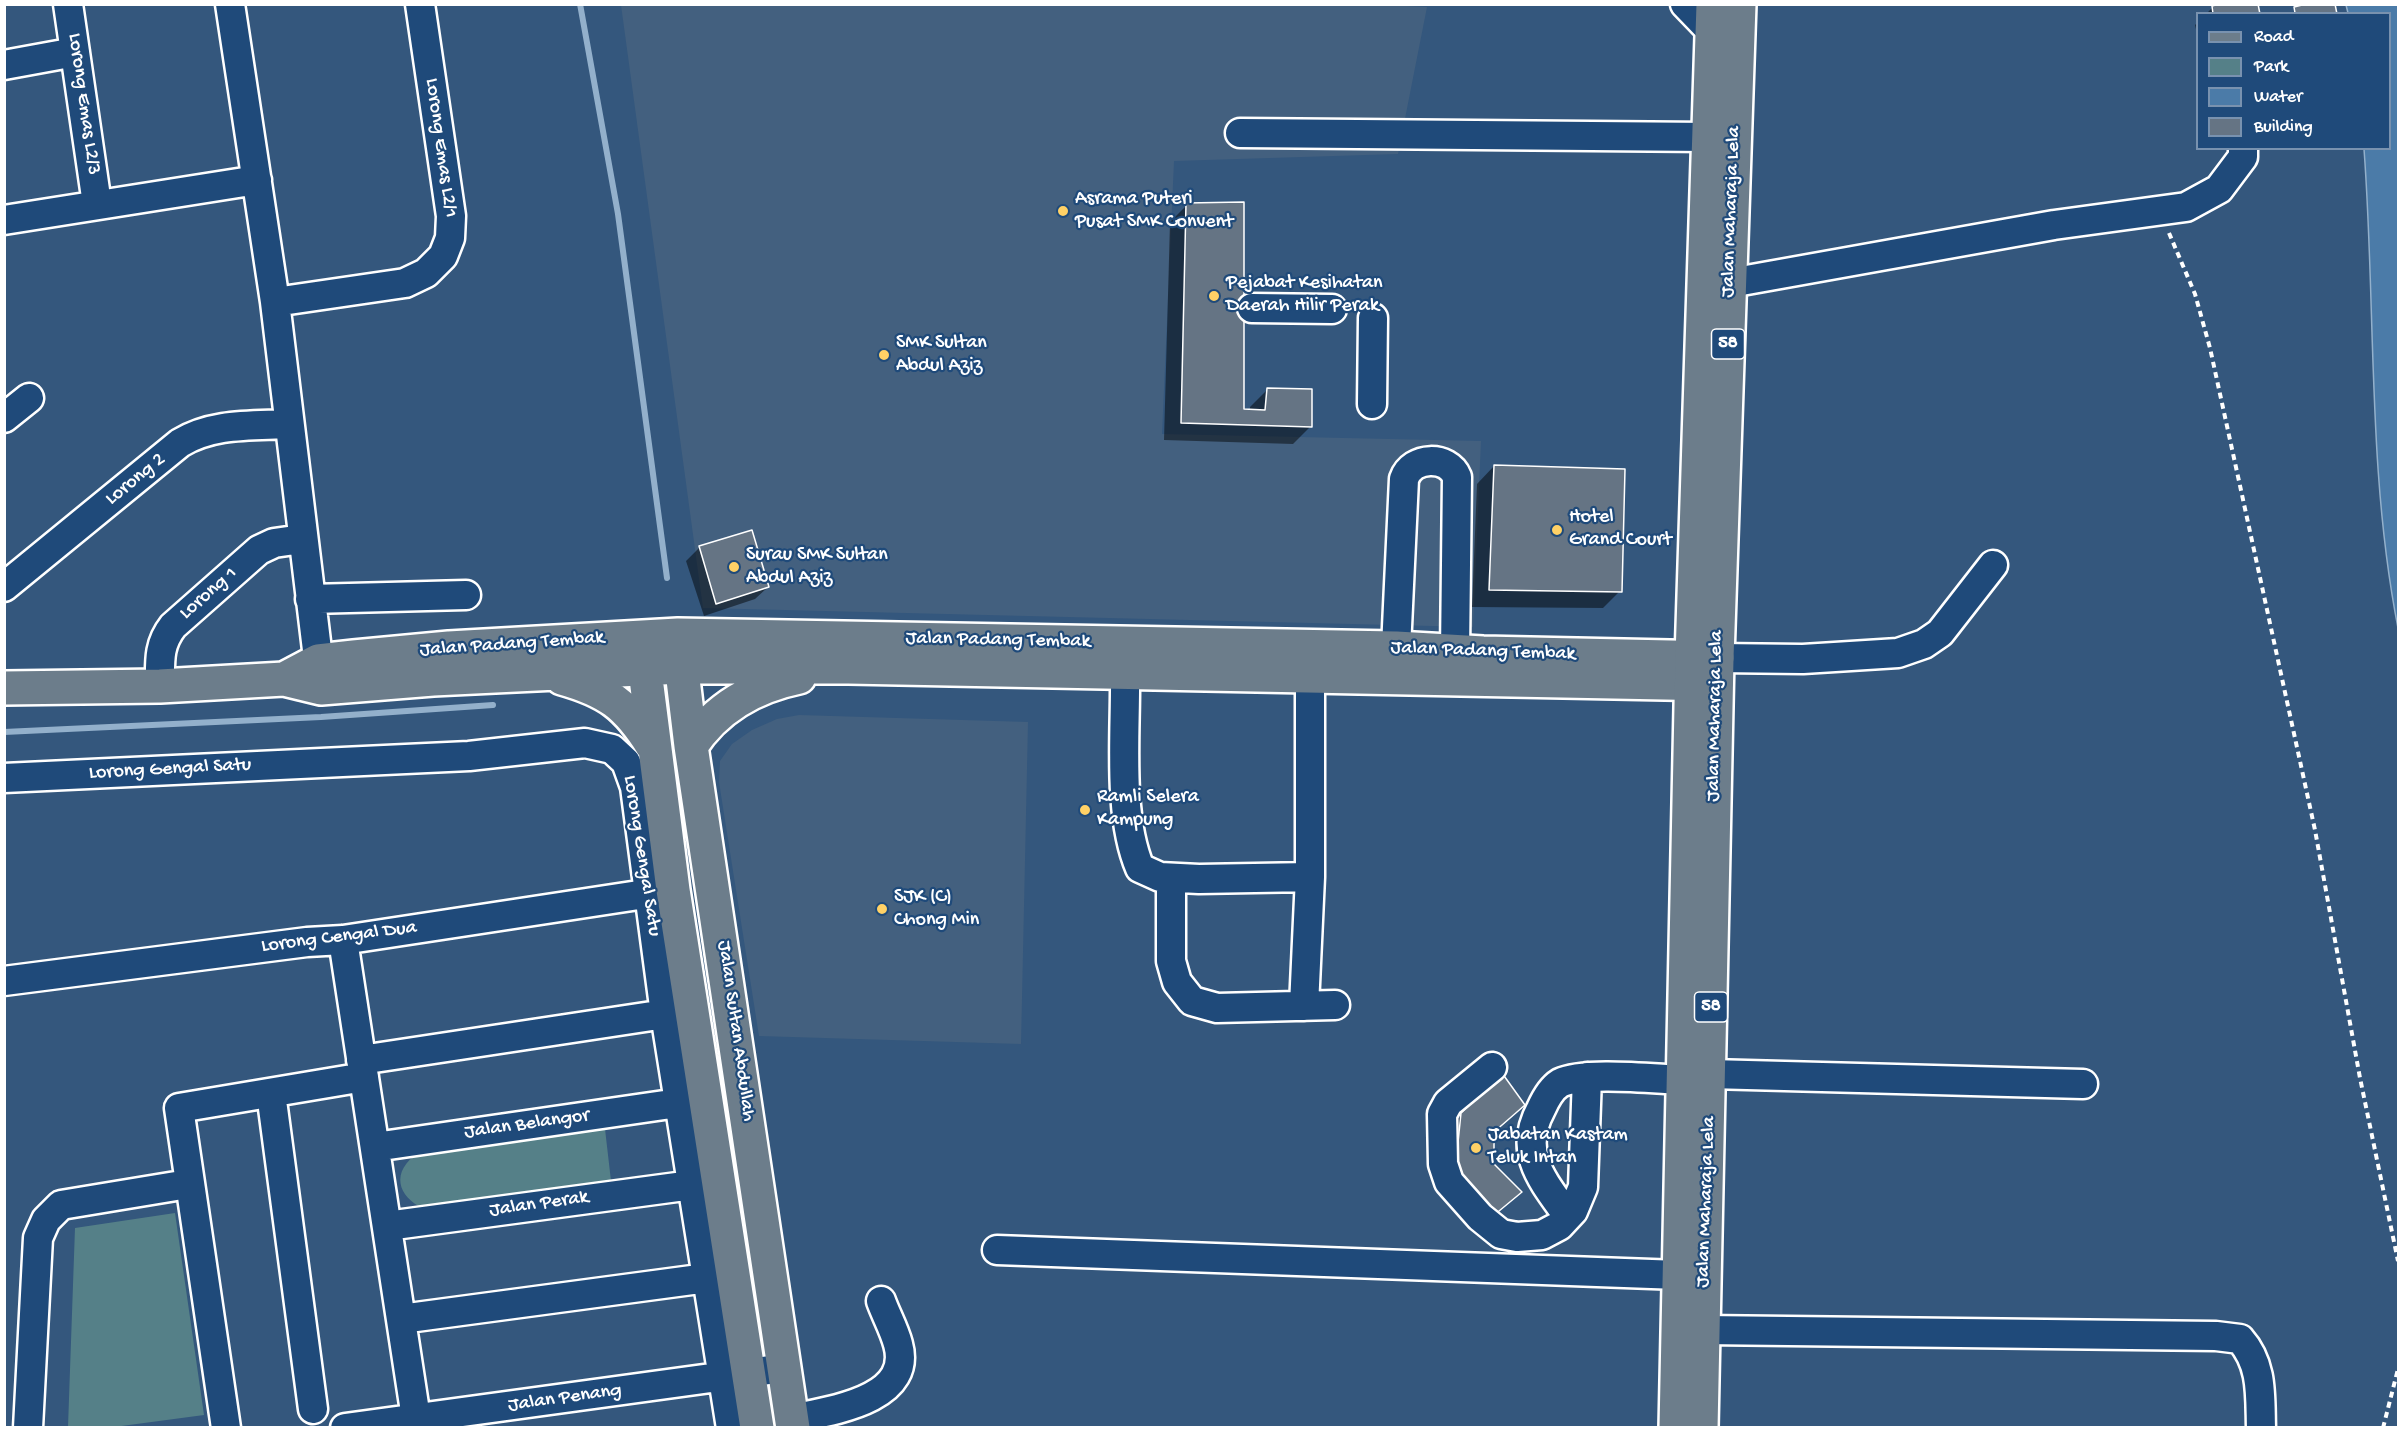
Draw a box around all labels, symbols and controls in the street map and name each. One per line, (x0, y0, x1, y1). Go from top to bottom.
legend (2196, 12, 2391, 150)
text: Road (2254, 27, 2293, 48)
street label: Lorong Emas L2/3 (61, 32, 105, 176)
text: Park (2254, 57, 2288, 78)
street label: Lorong Emas L2/1 (418, 77, 462, 219)
text: Water (2254, 87, 2302, 108)
text: Building (2254, 117, 2313, 138)
street label: Jalan Maharaja Lela (1717, 126, 1747, 298)
place label: Asrama Puteri Pusat SMK Convent (1075, 188, 1233, 235)
marker: Asrama Puteri Pusat SMK Convent (1056, 204, 1070, 218)
place label: Pejabat Kesihatan Daerah Hilir Perak (1226, 272, 1382, 319)
marker: Pejabat Kesihatan Daerah Hilir Perak (1207, 289, 1221, 303)
road number: 58 (1712, 329, 1744, 359)
place label: SMK Sultan Abdul Aziz (896, 332, 987, 379)
marker: SMK Sultan Abdul Aziz (877, 348, 891, 362)
street label: Lorong 2 (101, 448, 171, 512)
place label: Hotel Grand Court (1569, 506, 1672, 553)
marker: Hotel Grand Court (1550, 523, 1564, 537)
place label: Surau SMK Sultan Abdul Aziz (746, 544, 888, 591)
marker: Surau SMK Sultan Abdul Aziz (727, 560, 741, 574)
street label: Lorong 1 (175, 562, 243, 626)
street label: Jalan Padang Tembak (419, 627, 605, 663)
street label: Jalan Padang Tembak (905, 627, 1091, 655)
street label: Jalan Maharaja Lela (1703, 630, 1729, 802)
street label: Jalan Padang Tembak (1390, 637, 1576, 667)
street label: Lorong Gengal Satu (88, 754, 252, 786)
street label: Lorong Gengal Satu (616, 774, 666, 938)
place label: Ramli Selera Kampung (1097, 786, 1199, 833)
marker: Ramli Selera Kampung (1078, 803, 1092, 817)
place label: SJK (C) Chong Min (894, 886, 979, 933)
marker: SJK (C) Chong Min (875, 902, 889, 916)
street label: Lorong Cengal Dua (260, 917, 418, 959)
street label: Jalan Sultan Abdullah (710, 939, 760, 1123)
road number: 58 (1694, 992, 1728, 1022)
street label: Jalan Belangor (463, 1104, 591, 1146)
street label: Jalan Maharaja Lela (1692, 1116, 1722, 1288)
place label: Jabatan Kastam Teluk Intan (1488, 1124, 1628, 1171)
marker: Jabatan Kastam Teluk Intan (1469, 1141, 1483, 1155)
street label: Jalan Perak (488, 1186, 590, 1224)
street label: Jalan Penang (507, 1379, 623, 1419)

